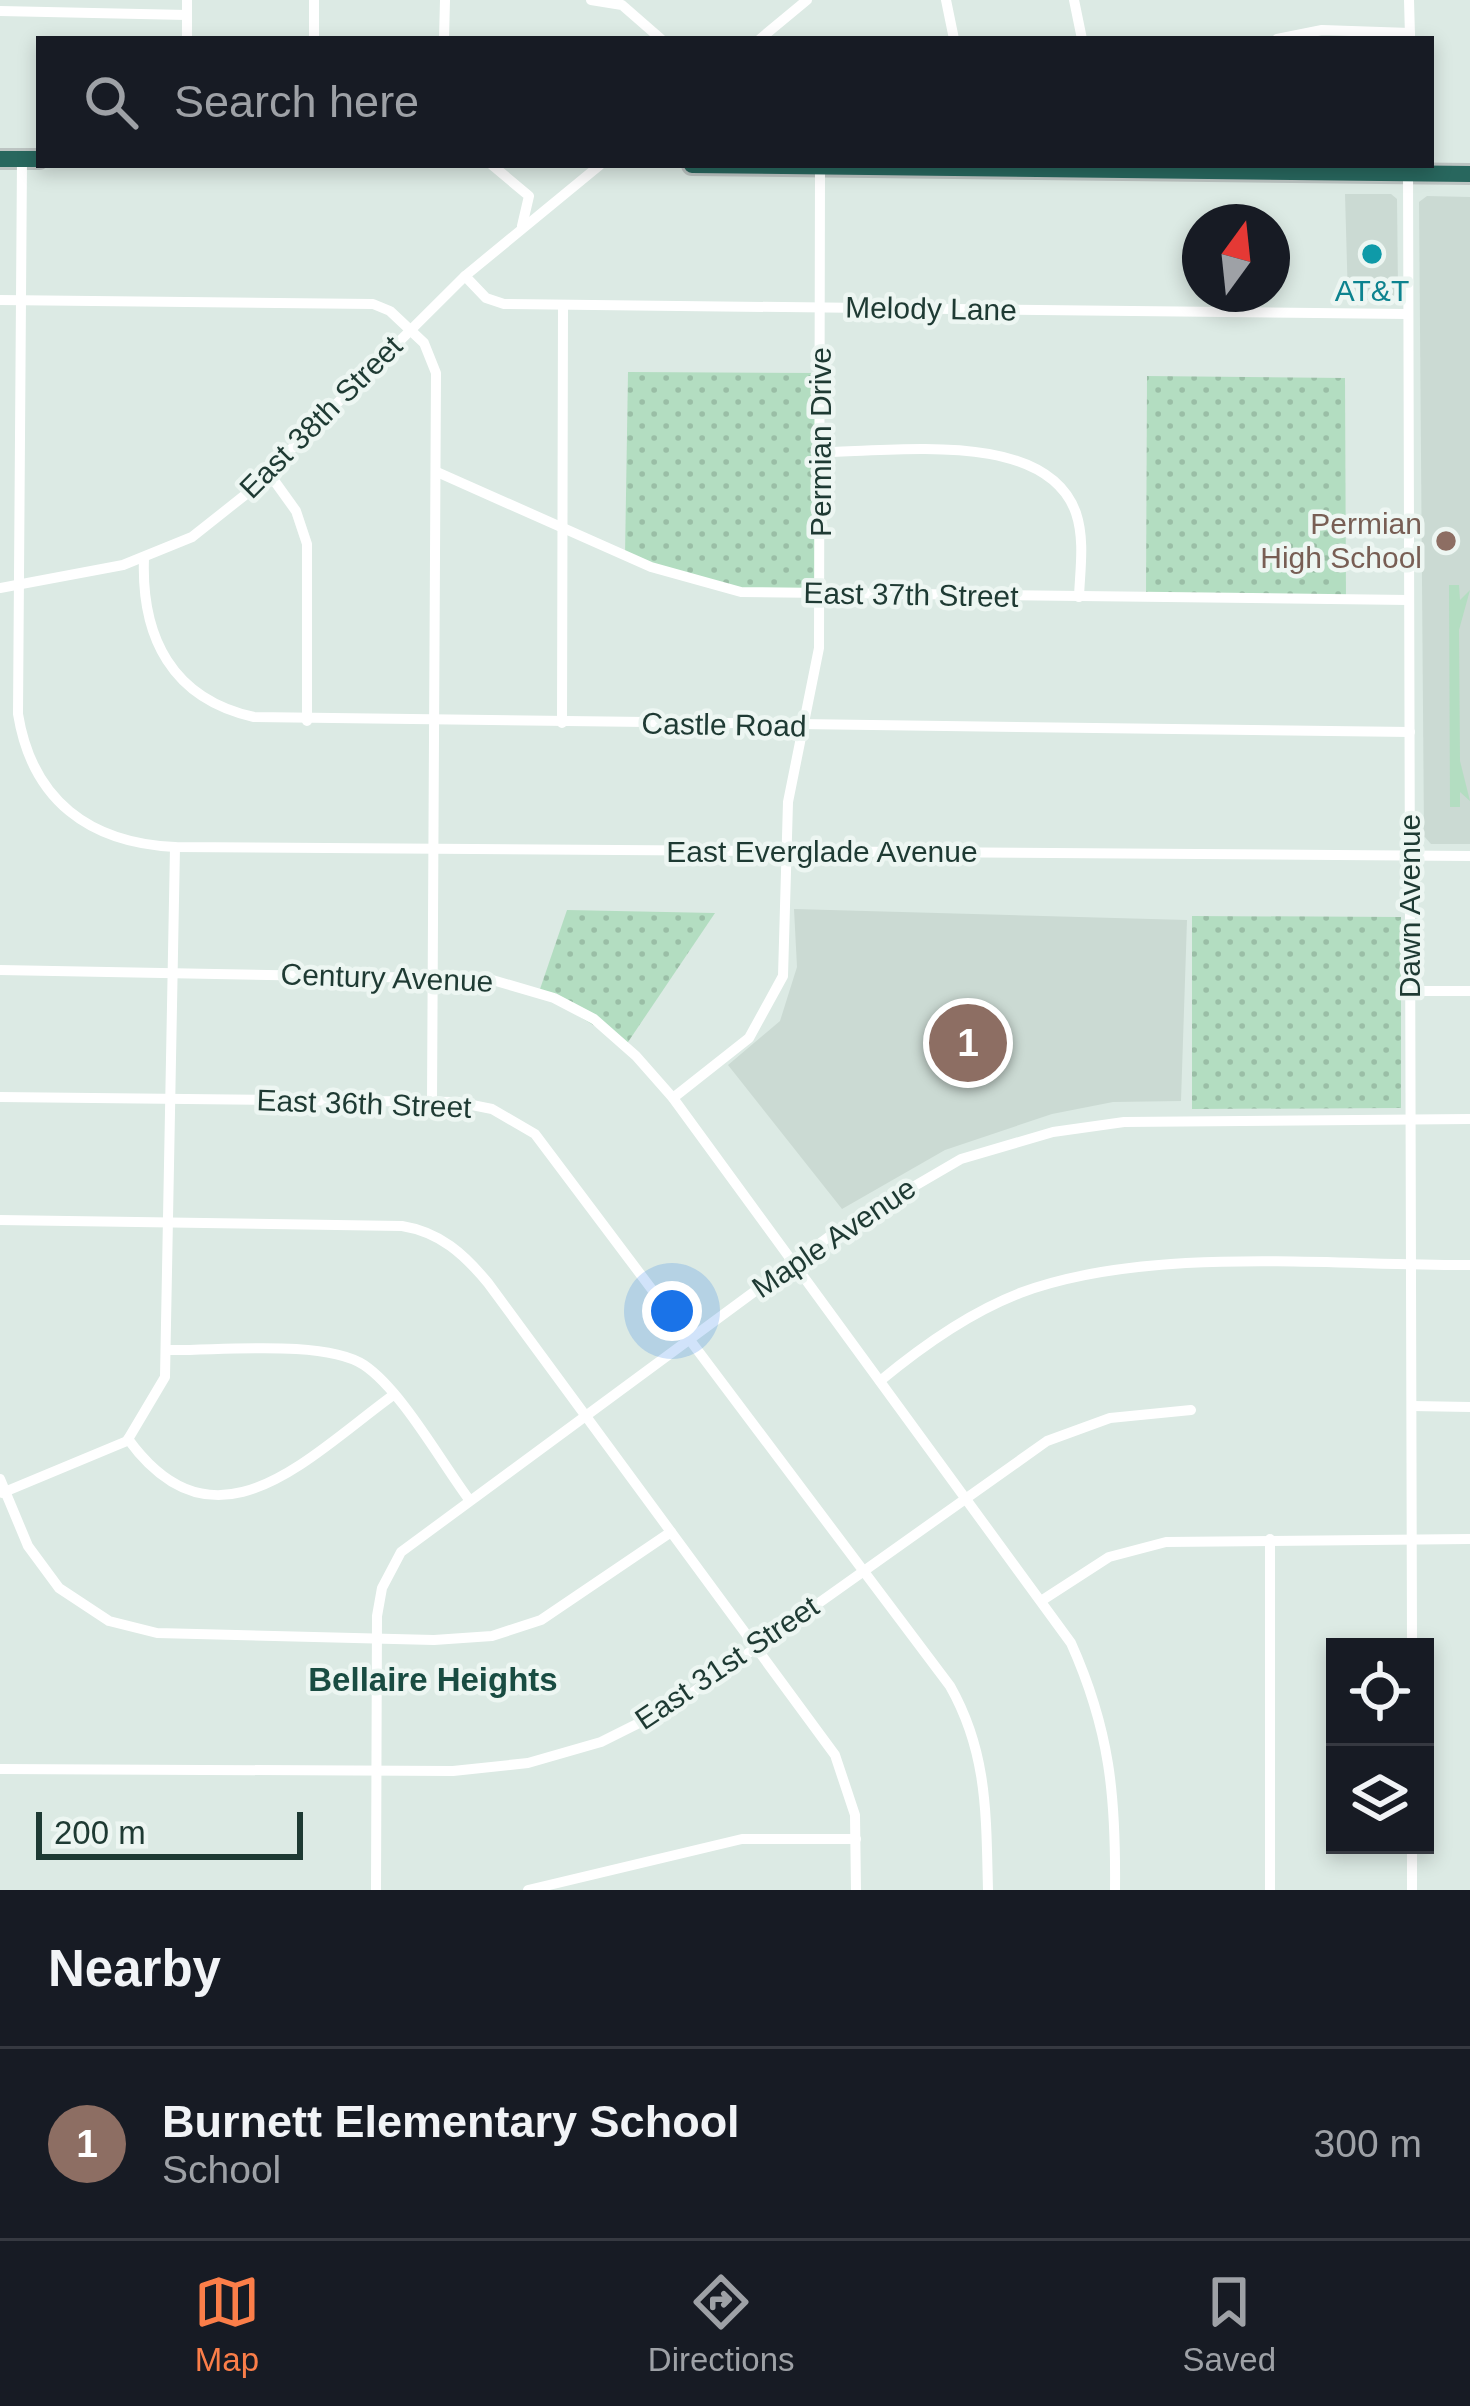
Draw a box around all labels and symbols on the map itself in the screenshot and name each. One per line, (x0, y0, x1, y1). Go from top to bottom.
north arrow (1182, 204, 1290, 312)
marker: AT&T (1359, 241, 1385, 267)
place label: AT&T (1335, 274, 1409, 307)
street label: Melody Lane (845, 291, 1017, 326)
street label: East 38th Street (233, 328, 409, 504)
street label: Permian Drive (804, 347, 837, 537)
place label: Permian High School (1260, 507, 1422, 574)
marker: Permian High School (1433, 528, 1459, 554)
street label: East 37th Street (803, 576, 1020, 613)
street label: Castle Road (641, 707, 807, 742)
street label: Dawn Avenue (1393, 814, 1426, 998)
street label: East Everglade Avenue (666, 835, 978, 868)
street label: Century Avenue (280, 957, 494, 998)
pin: 1 (929, 998, 1007, 1088)
street label: East 36th Street (256, 1083, 473, 1124)
street label: Maple Avenue (746, 1171, 922, 1304)
your location (642, 1281, 702, 1341)
street label: East 31st Street (629, 1589, 825, 1736)
district label: Bellaire Heights (308, 1661, 558, 1698)
scale bar (36, 1806, 303, 1859)

